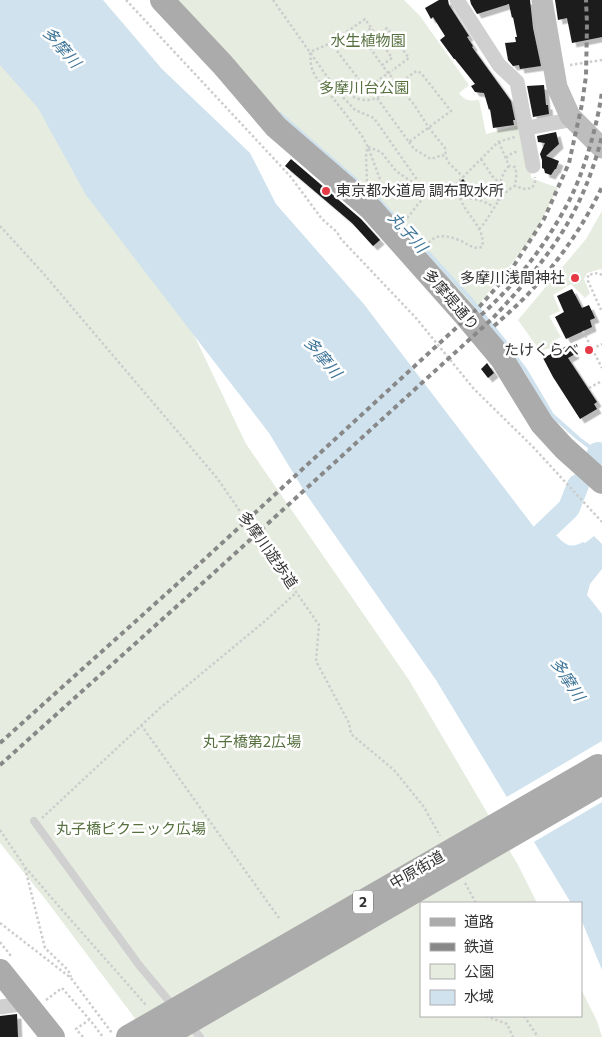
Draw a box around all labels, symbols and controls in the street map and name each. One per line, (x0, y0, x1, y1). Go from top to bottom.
water label: 多摩川 (39, 22, 87, 73)
park label: 水生植物園 (330, 31, 406, 49)
park label: 多摩川台公園 (319, 78, 409, 96)
place label: 東京都水道局 調布取水所 (336, 181, 504, 199)
marker: 東京都水道局 調布取水所 (320, 185, 332, 197)
water label: 丸子川 (385, 207, 433, 257)
street label: 多摩堤通り (420, 265, 483, 334)
place label: 多摩川浅間神社 (460, 268, 565, 286)
marker: 多摩川浅間神社 (569, 272, 581, 284)
water label: 多摩川 (301, 332, 347, 383)
place label: たけくらべ (504, 340, 579, 358)
marker: たけくらべ (583, 344, 595, 356)
street label: 多摩川遊歩道 (236, 507, 302, 591)
water label: 多摩川 (547, 653, 591, 706)
park label: 丸子橋第2広場 (203, 732, 301, 750)
park label: 丸子橋ピクニック広場 (56, 819, 206, 837)
street label: 中原街道 (386, 846, 447, 892)
road number: 2 (353, 890, 373, 914)
legend (420, 902, 582, 1017)
text: 道路 (464, 912, 494, 930)
text: 鉄道 (464, 937, 494, 955)
text: 公園 (464, 962, 494, 980)
text: 水域 (464, 987, 494, 1005)

